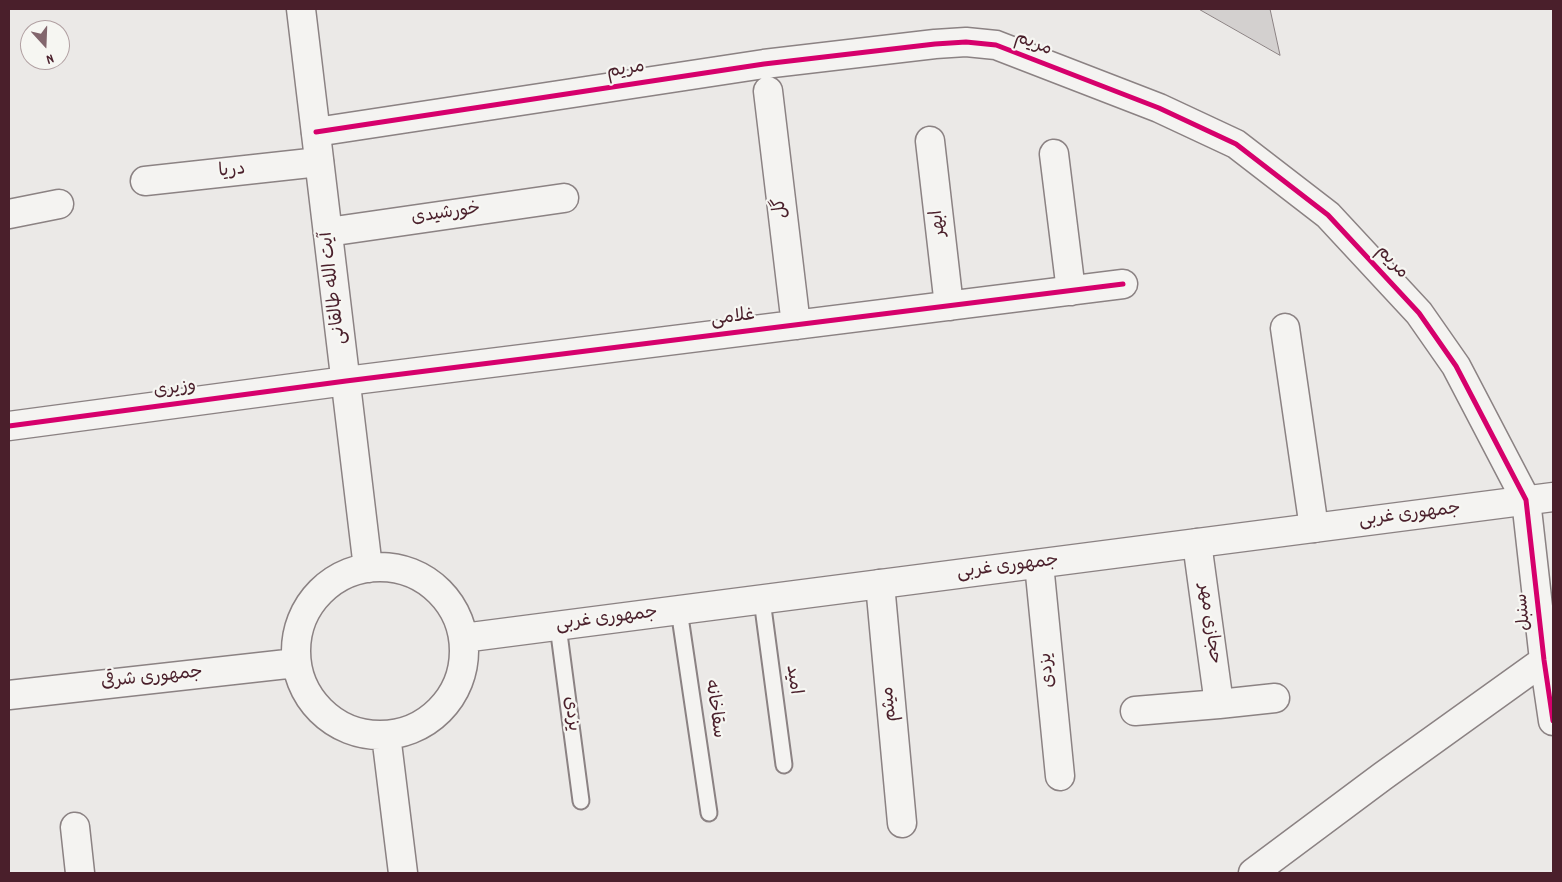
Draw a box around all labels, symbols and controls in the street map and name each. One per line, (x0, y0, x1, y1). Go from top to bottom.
north arrow (20, 20, 70, 70)
street label: مریم (1011, 28, 1055, 62)
text: N (43, 48, 56, 69)
street label: مریم (606, 57, 646, 85)
street label: دریا (218, 160, 246, 184)
street label: گل (770, 196, 794, 220)
street label: خورشیدی (410, 199, 482, 231)
street label: ابهر (928, 208, 952, 238)
street label: آیت الله طالقانی (317, 230, 353, 346)
street label: مریم (1370, 242, 1412, 284)
street label: غلامی (710, 306, 756, 332)
street label: وزیری (152, 376, 198, 404)
street label: جمهوری غربی (1358, 499, 1462, 533)
street label: جمهوری غربی (956, 551, 1060, 585)
street label: حجازی مهر (1192, 582, 1224, 666)
street label: سنبل (1512, 592, 1538, 632)
street label: جمهوری غربی (555, 603, 659, 637)
street label: یزدی (1036, 651, 1062, 689)
street label: جمهوری شرقی (100, 663, 204, 695)
street label: امید (779, 664, 805, 696)
street label: سقاخانه (698, 678, 728, 740)
street label: میثم (879, 686, 903, 722)
street label: یزدی (557, 695, 583, 733)

